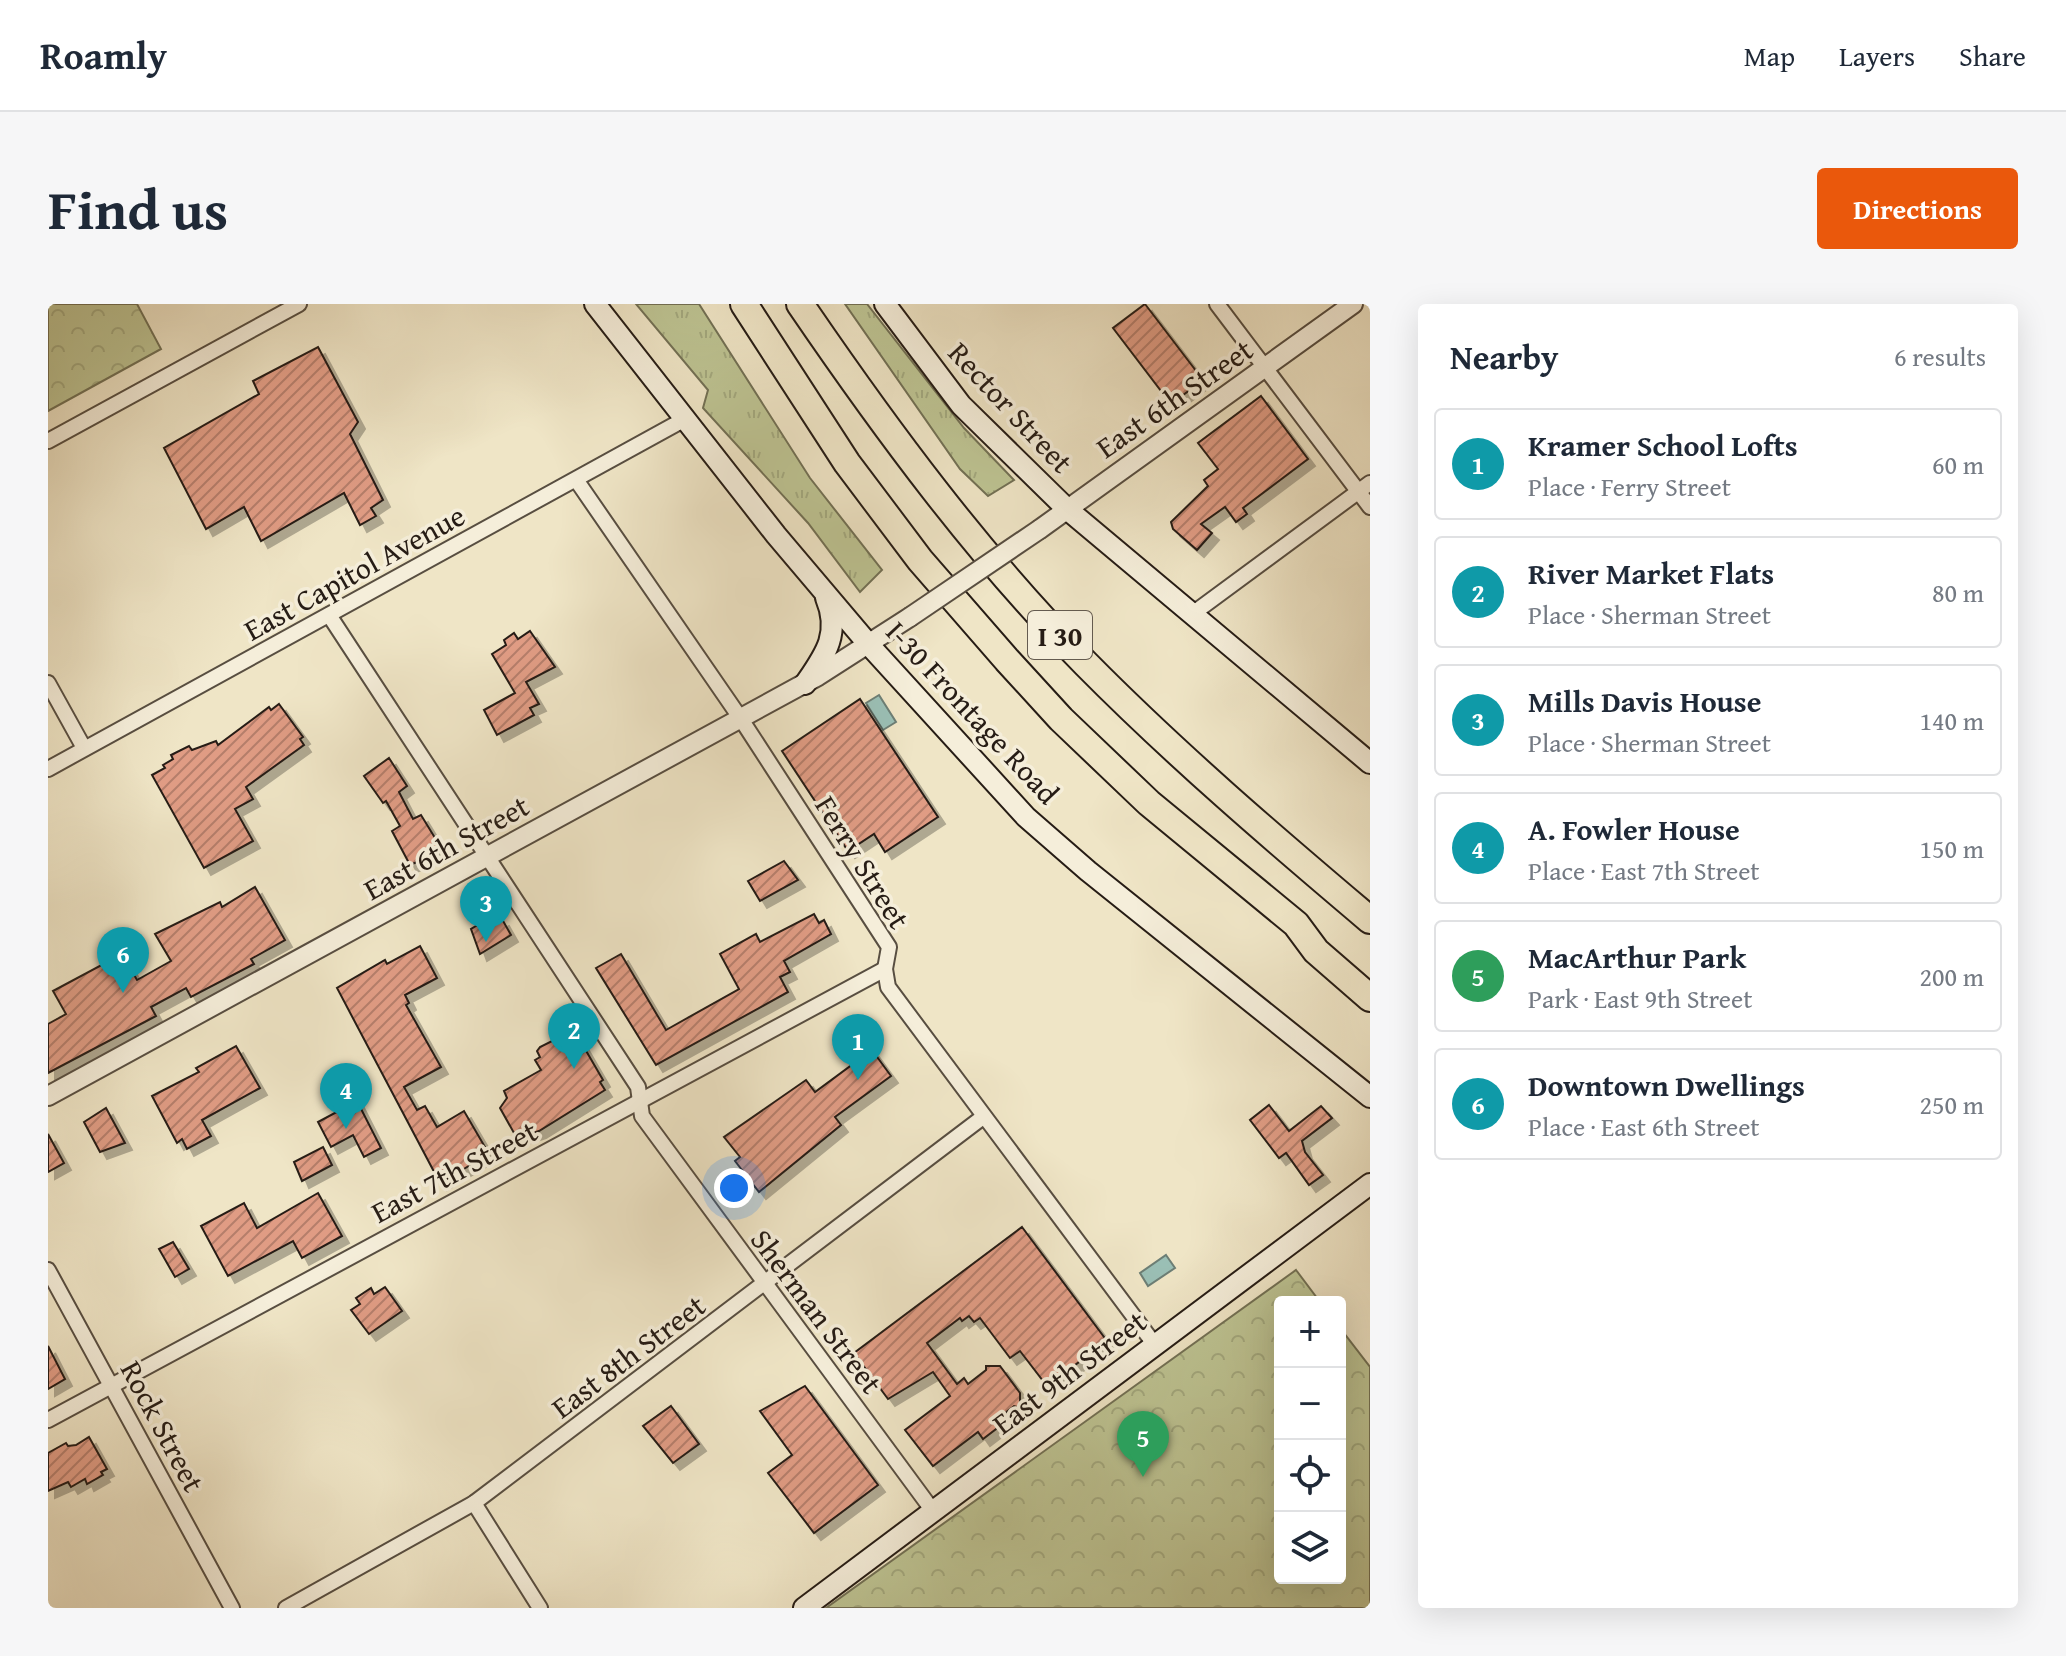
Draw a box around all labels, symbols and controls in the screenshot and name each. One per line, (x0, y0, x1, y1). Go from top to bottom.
text: Roamly (40, 27, 167, 83)
text: Map (1744, 35, 1795, 76)
text: Layers (1839, 35, 1915, 76)
text: Share (1959, 35, 2026, 76)
text: Find us (48, 167, 228, 250)
button: Directions (1817, 168, 2018, 249)
street label: East 6th Street (1086, 327, 1262, 468)
street label: Rector Street (939, 332, 1084, 483)
text: Nearby (1450, 332, 1559, 381)
text: 6 results (1894, 337, 1986, 376)
text: Kramer School Lofts (1528, 423, 1798, 467)
text: 1 (1471, 445, 1485, 484)
text: 60 m (1932, 445, 1984, 484)
text: Place · Ferry Street (1528, 467, 1731, 506)
street label: East Capitol Avenue (235, 493, 473, 651)
text: River Market Flats (1528, 551, 1774, 595)
text: 2 (1471, 573, 1485, 612)
text: 80 m (1932, 573, 1984, 612)
text: Place · Sherman Street (1528, 595, 1771, 634)
street label: I-30 Frontage Road (876, 610, 1070, 814)
road number: I 30 (1028, 611, 1092, 659)
text: Mills Davis House (1528, 679, 1761, 723)
text: 3 (1471, 701, 1485, 740)
text: 140 m (1919, 701, 1984, 740)
text: Place · Sherman Street (1528, 723, 1771, 762)
street label: East 6th Street (355, 783, 537, 911)
street label: Ferry Street (805, 787, 922, 937)
text: A. Fowler House (1528, 807, 1740, 851)
text: 4 (1471, 829, 1485, 868)
text: 150 m (1919, 829, 1984, 868)
text: Place · East 7th Street (1528, 851, 1760, 890)
pin: 3 (460, 876, 512, 942)
pin: 6 (97, 927, 149, 993)
text: MacArthur Park (1528, 935, 1746, 979)
text: 5 (1471, 957, 1485, 996)
text: 200 m (1919, 957, 1984, 996)
text: Park · East 9th Street (1528, 979, 1752, 1018)
pin: 2 (548, 1003, 600, 1069)
pin: 1 (832, 1014, 884, 1080)
pin: 4 (320, 1063, 372, 1129)
text: Downtown Dwellings (1528, 1063, 1805, 1107)
text: 6 (1471, 1085, 1485, 1124)
text: 250 m (1919, 1085, 1984, 1124)
text: Place · East 6th Street (1528, 1107, 1760, 1146)
street label: East 7th Street (363, 1108, 545, 1233)
your location (714, 1168, 754, 1208)
street label: Sherman Street (740, 1220, 894, 1403)
street label: East 8th Street (542, 1283, 715, 1429)
map controls (1274, 1296, 1346, 1584)
button: + (1274, 1296, 1346, 1368)
street label: East 9th Street (983, 1299, 1156, 1445)
street label: Rock Street (110, 1352, 216, 1500)
button: − (1274, 1368, 1346, 1440)
pin: 5 (1117, 1411, 1169, 1477)
button: locate (1274, 1440, 1346, 1512)
button: layers (1274, 1512, 1346, 1584)

